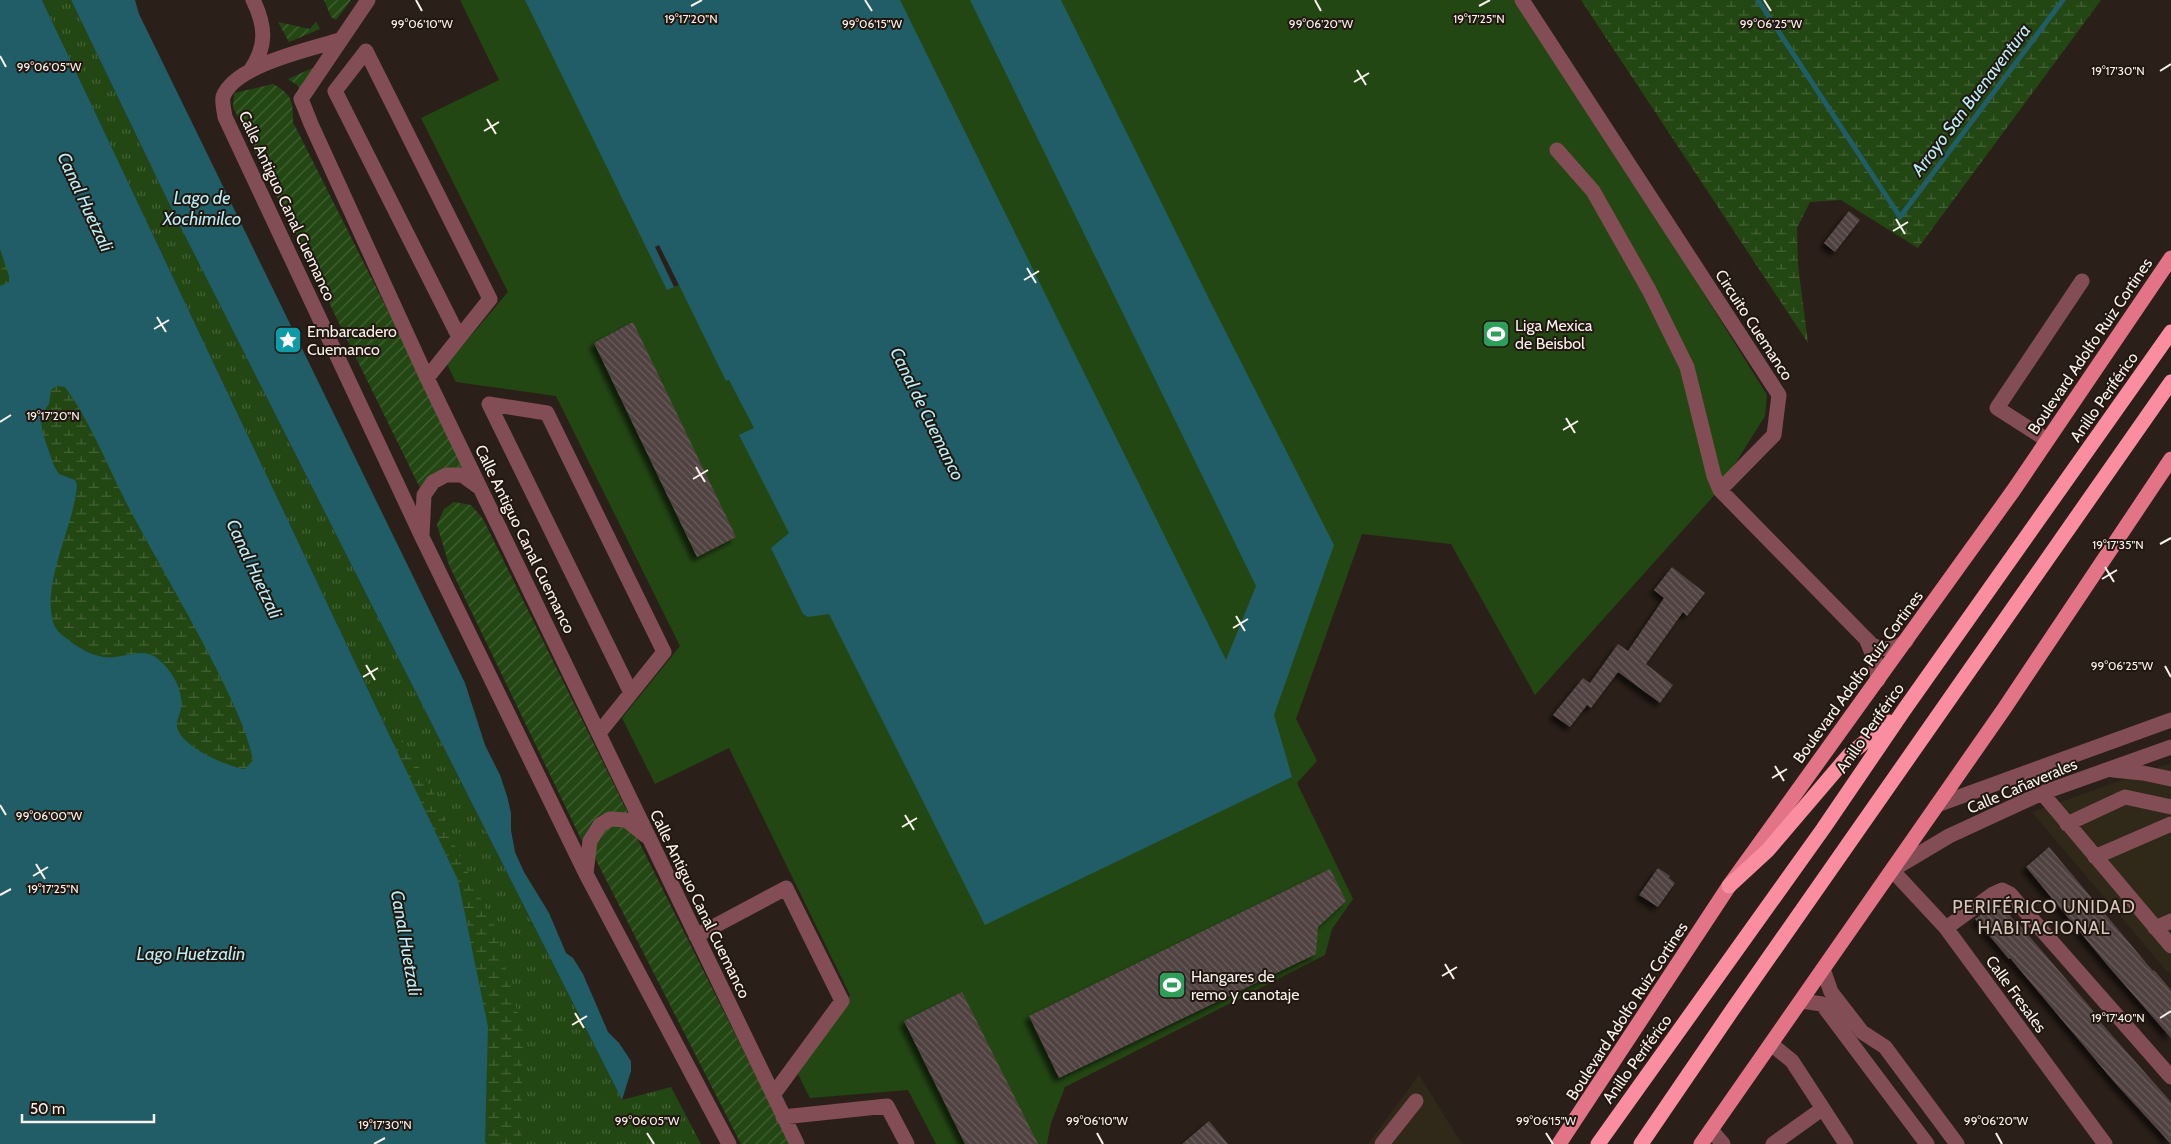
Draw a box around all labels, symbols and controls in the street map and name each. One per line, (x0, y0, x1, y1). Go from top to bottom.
text: 19°17'20"N (664, 11, 718, 26)
text: 19°17'25"N (1453, 11, 1505, 26)
text: 99°06'10"W (391, 16, 454, 31)
text: 99°06'15"W (842, 16, 903, 31)
text: 99°06'20"W (1289, 16, 1354, 31)
text: 99°06'25"W (1740, 16, 1803, 31)
water label: Arroyo San Buenaventura (1906, 20, 2035, 181)
text: 99°06'05"W (17, 59, 82, 74)
text: 19°17'30"N (2091, 63, 2145, 78)
street label: Calle Antiguo Canal Cuemanco (235, 108, 340, 304)
water label: Canal Huetzali (52, 149, 118, 256)
water label: Lago de Xochimilco (162, 187, 241, 230)
street label: Boulevard Adolfo Ruiz Cortines (2024, 254, 2156, 438)
street label: Circuito Cuemanco (1711, 266, 1797, 384)
place label: Liga Mexica de Beisbol (1515, 316, 1593, 353)
sports icon: Liga Mexica de Beisbol (1481, 319, 1511, 349)
place label: Embarcadero Cuemanco (307, 322, 397, 359)
place icon: Embarcadero Cuemanco (273, 325, 303, 355)
water label: Canal de Cuemanco (885, 344, 969, 484)
street label: Anillo Periférico (2066, 348, 2142, 446)
text: 19°17'20"N (26, 408, 80, 423)
street label: Calle Antiguo Canal Cuemanco (471, 442, 579, 637)
water label: Canal Huetzali (221, 516, 287, 623)
text: 19°17'35"N (2092, 537, 2144, 552)
street label: Boulevard Adolfo Ruiz Cortines (1789, 587, 1927, 767)
text: 99°06'25"W (2091, 658, 2154, 673)
street label: Anillo Periférico (1832, 679, 1908, 777)
street label: Calle Cañaverales (1964, 754, 2080, 818)
street label: Calle Antiguo Canal Cuemanco (646, 807, 754, 1002)
text: 99°06'00"W (16, 808, 83, 823)
text: 19°17'25"N (27, 881, 79, 896)
water label: Canal Huetzali (386, 888, 426, 999)
district label: PERIFÉRICO UNIDAD HABITACIONAL (1952, 896, 2136, 939)
street label: Boulevard Adolfo Ruiz Cortines (1562, 918, 1692, 1104)
water label: Lago Huetzalin (137, 943, 245, 965)
street label: Calle Fresales (1982, 952, 2050, 1036)
place label: Hangares de remo y canotaje (1191, 967, 1299, 1004)
sports icon: Hangares de remo y canotaje (1157, 970, 1187, 1000)
text: 19°17'40"N (2091, 1010, 2145, 1025)
street label: Anillo Periférico (1598, 1011, 1676, 1107)
scale bar (22, 1092, 155, 1124)
text: 50 m (30, 1100, 65, 1118)
text: 99°06'05"W (615, 1113, 680, 1128)
text: 99°06'10"W (1066, 1113, 1129, 1128)
text: 99°06'15"W (1516, 1113, 1577, 1128)
text: 99°06'20"W (1964, 1113, 2029, 1128)
text: 19°17'30"N (358, 1117, 412, 1132)

